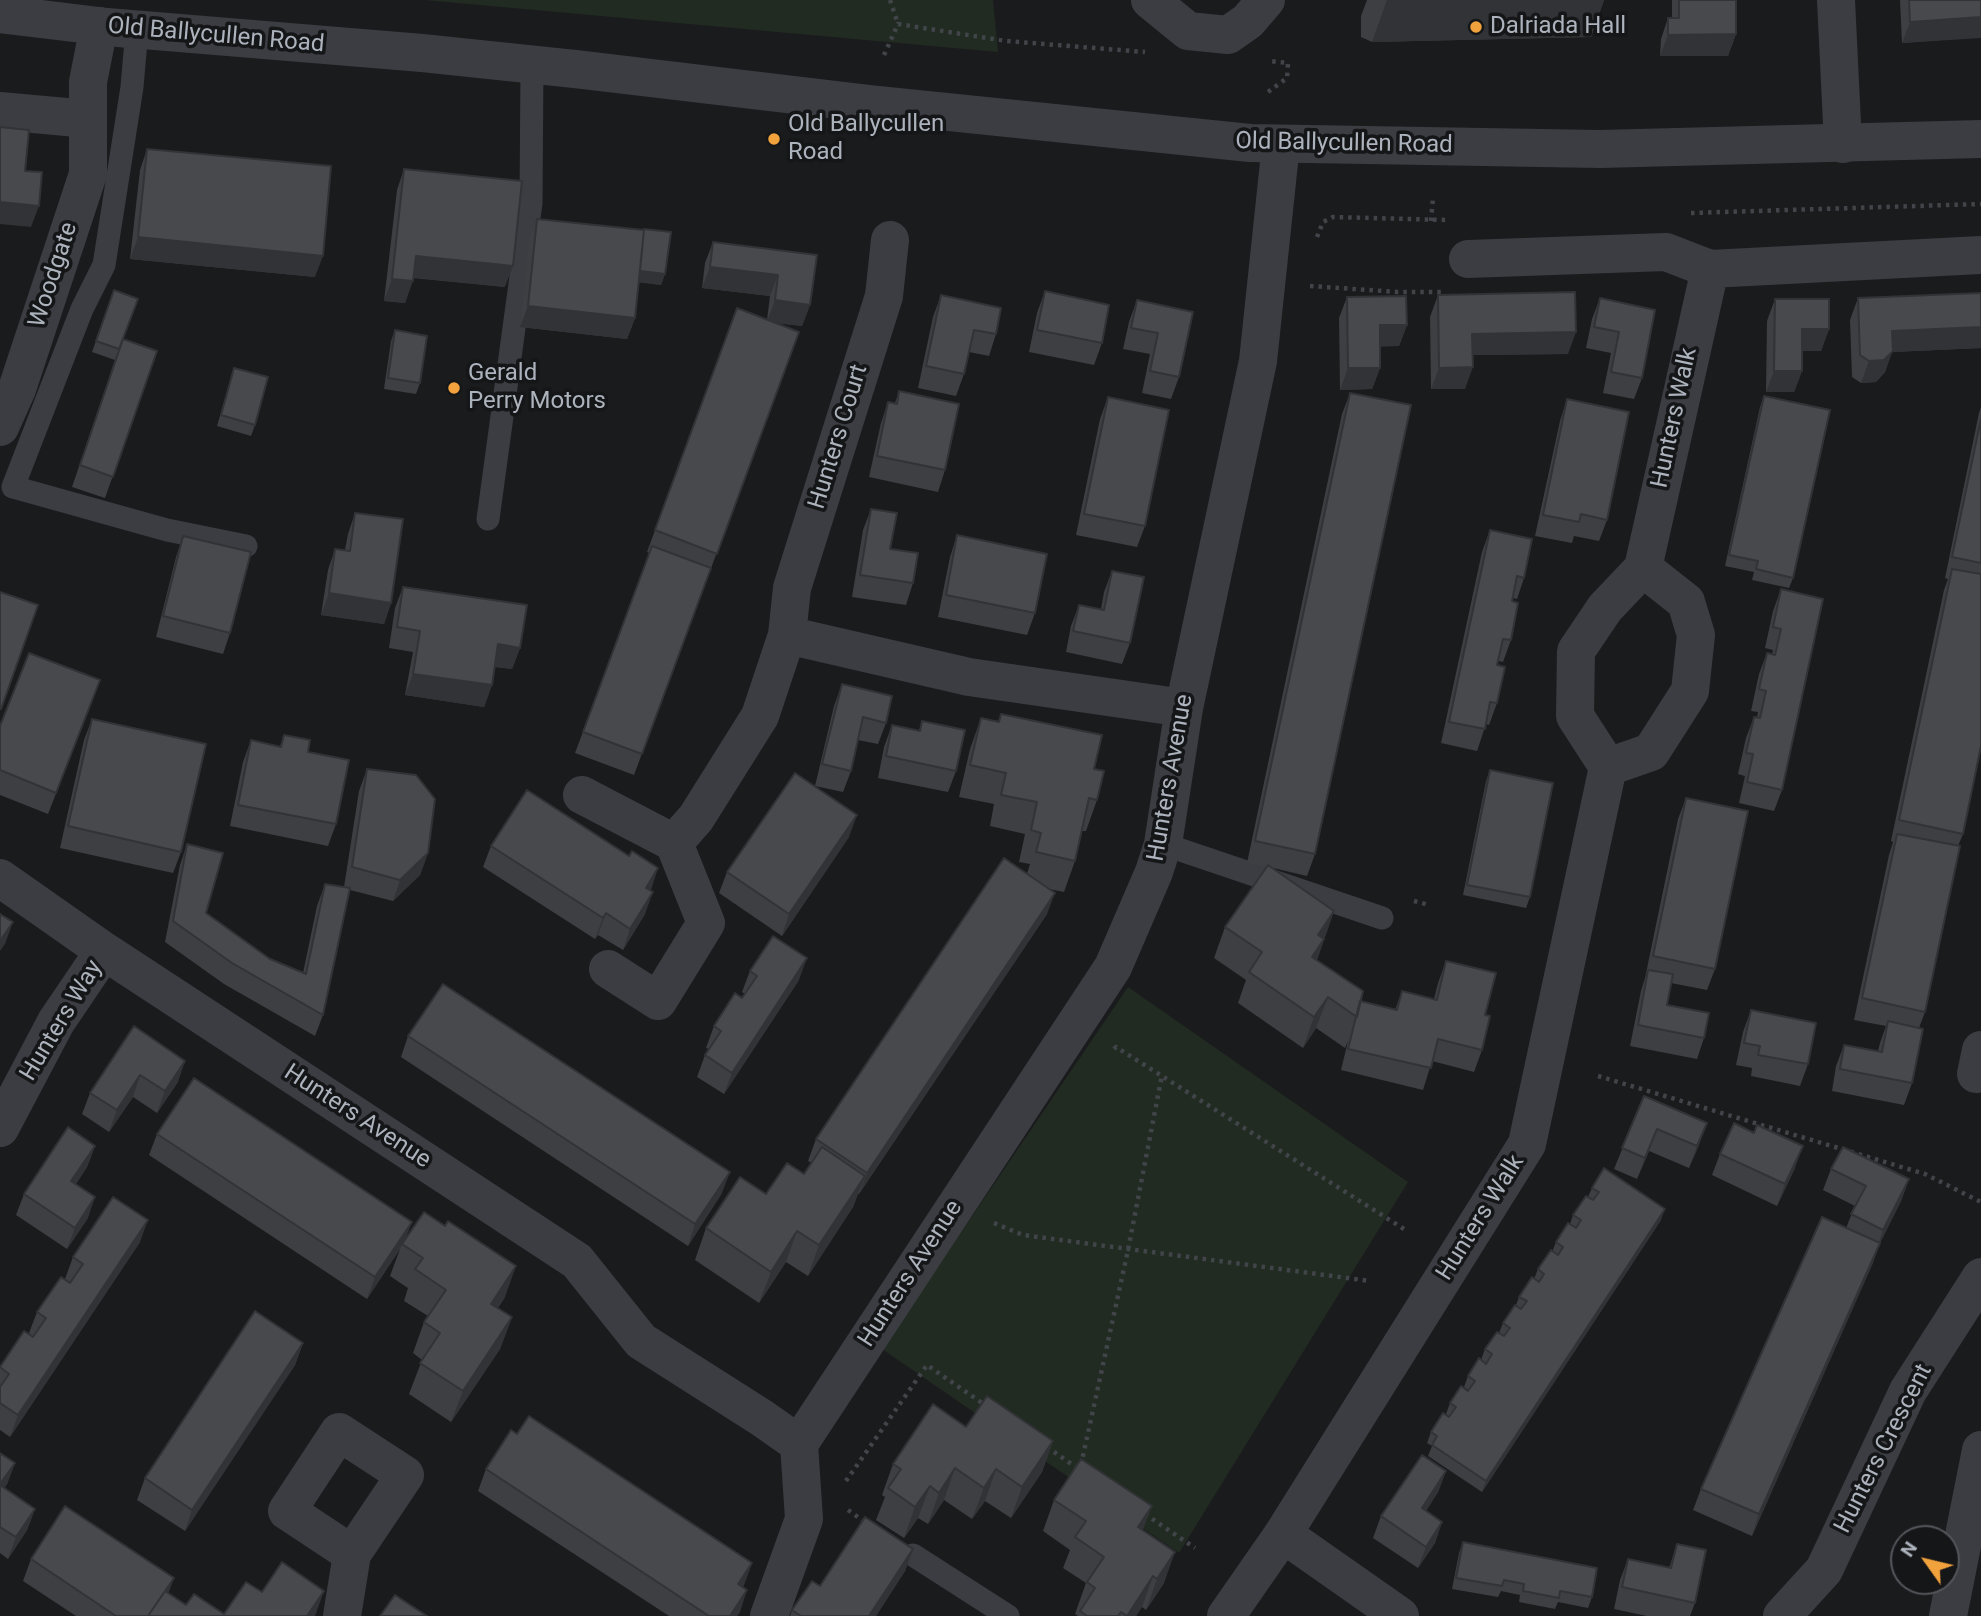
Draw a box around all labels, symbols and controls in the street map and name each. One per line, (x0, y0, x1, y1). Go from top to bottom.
street label: Old Ballycullen Road (107, 12, 325, 60)
place label: Dalriada Hall (1490, 13, 1626, 41)
marker: Dalriada Hall (1468, 19, 1484, 35)
place label: Old Ballycullen Road (788, 111, 944, 167)
street label: Old Ballycullen Road (1235, 128, 1453, 160)
marker: Old Ballycullen Road (766, 131, 782, 147)
street label: Woodgate (23, 219, 85, 331)
street label: Hunters Walk (1646, 345, 1704, 491)
place label: Gerald Perry Motors (468, 360, 606, 416)
street label: Hunters Court (803, 361, 875, 513)
marker: Gerald Perry Motors (446, 380, 462, 396)
street label: Hunters Avenue (1142, 692, 1200, 864)
street label: Hunters Way (15, 955, 109, 1087)
street label: Hunters Avenue (278, 1059, 436, 1175)
street label: Hunters Walk (1431, 1150, 1531, 1286)
street label: Hunters Avenue (853, 1195, 969, 1353)
street label: Hunters Crescent (1829, 1360, 1939, 1538)
north arrow (1890, 1525, 1960, 1595)
text: N (1896, 1537, 1922, 1561)

